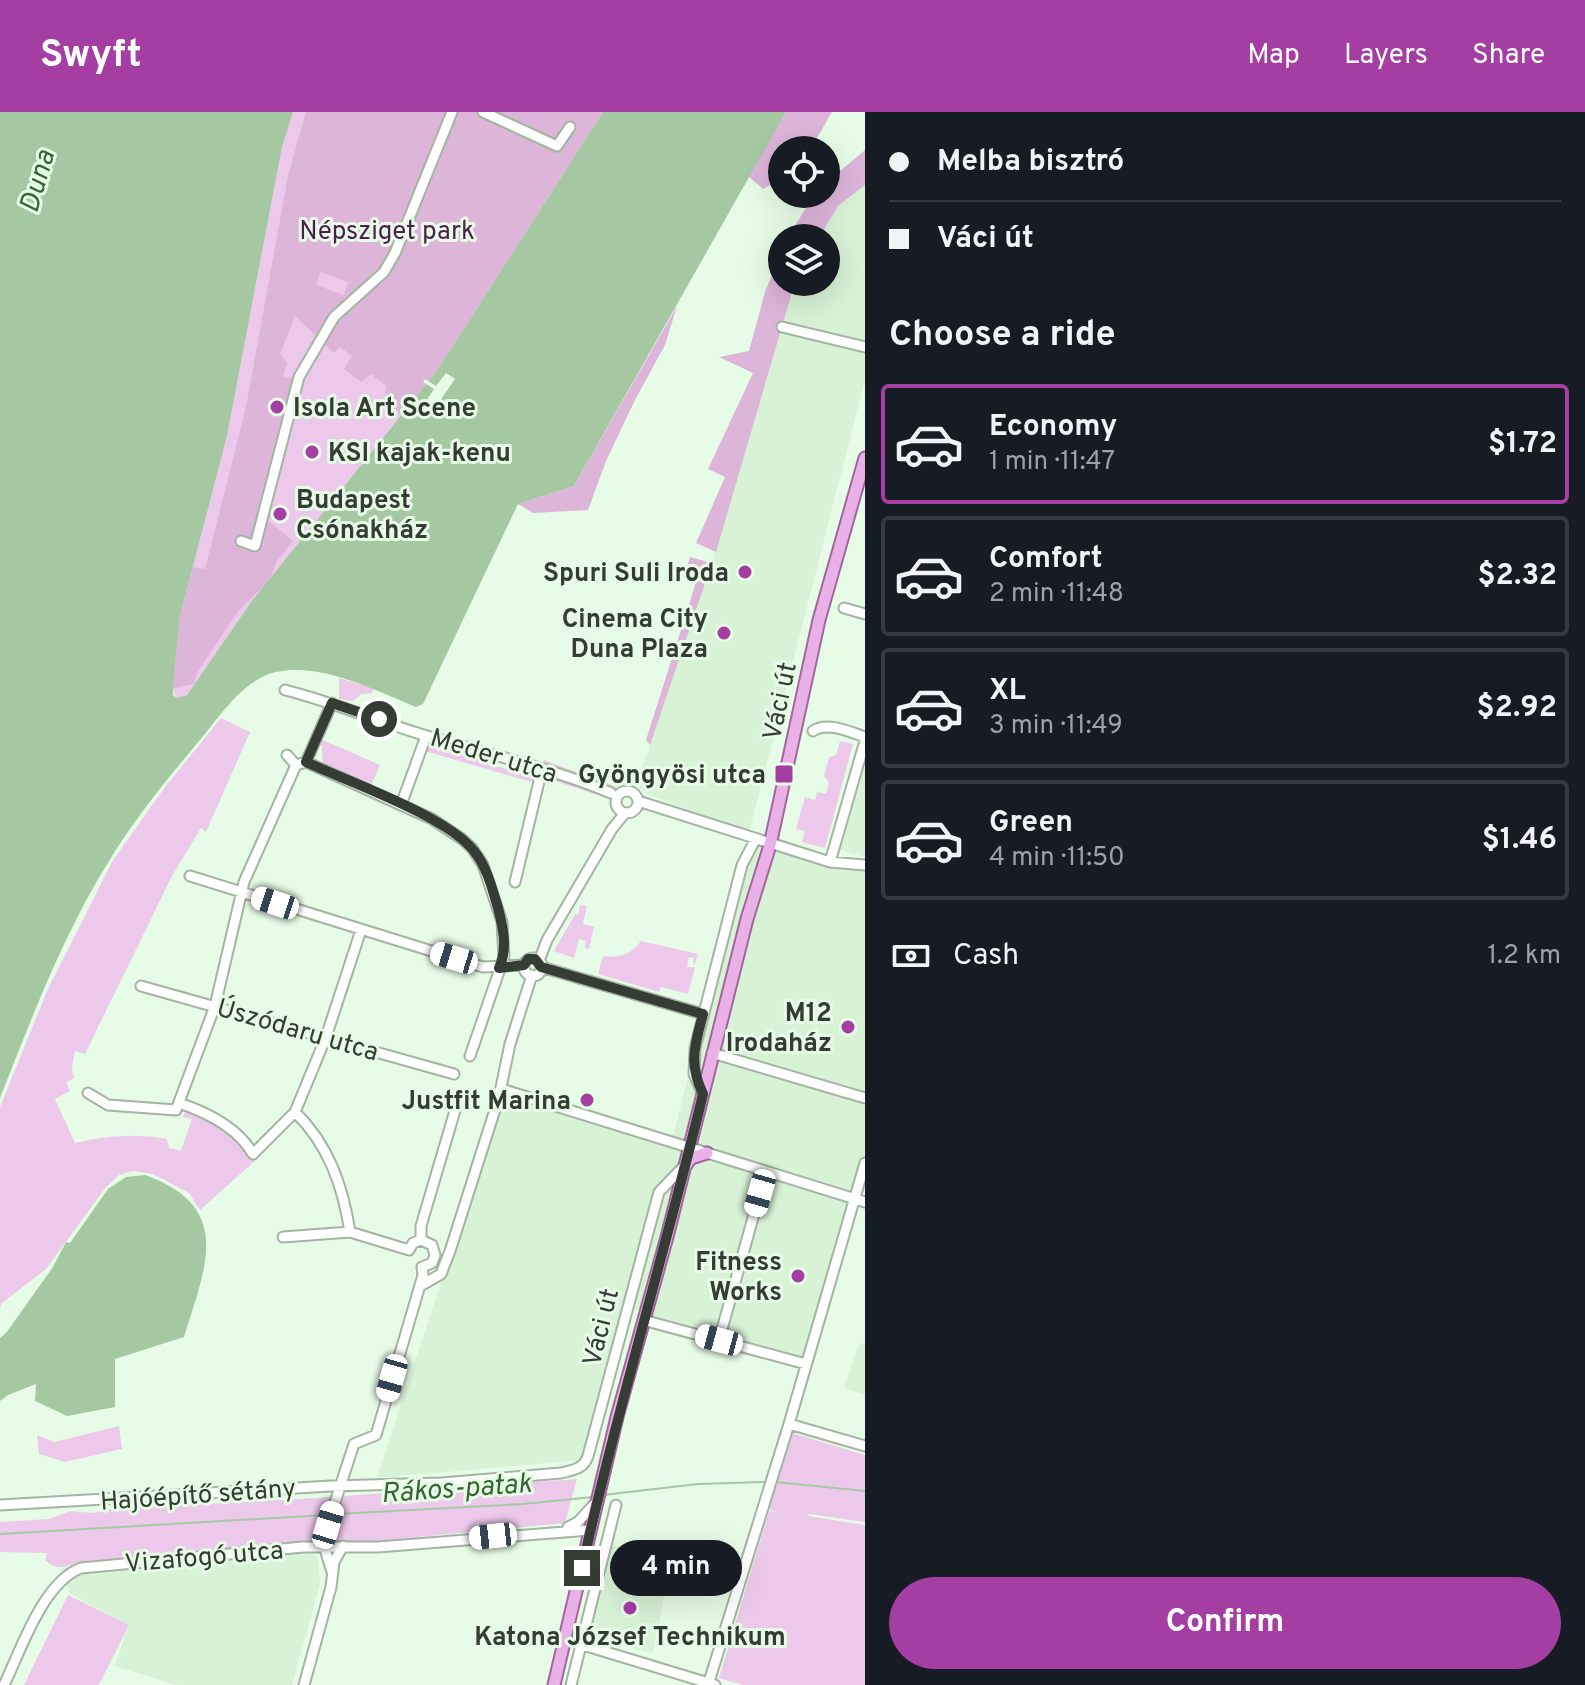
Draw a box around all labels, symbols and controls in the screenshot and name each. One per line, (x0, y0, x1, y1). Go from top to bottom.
text: Swyft (40, 32, 142, 81)
text: Map (1247, 38, 1300, 74)
text: Layers (1344, 38, 1428, 74)
text: Share (1472, 38, 1545, 74)
map controls (768, 136, 840, 296)
button: locate (768, 136, 840, 208)
text: Melba bisztró (937, 144, 1124, 181)
water label: Duna (13, 146, 65, 217)
park label: Népsziget park (299, 216, 475, 249)
text: Váci út (937, 221, 1034, 258)
button: layers (768, 224, 840, 296)
text: Choose a ride (889, 313, 1115, 359)
place label: Isola Art Scene (293, 393, 476, 426)
marker: Isola Art Scene (268, 398, 286, 416)
icon: car (893, 408, 965, 480)
text: Economy (989, 409, 1117, 446)
text: $1.72 (1488, 426, 1557, 463)
place label: KSI kajak-kenu (328, 438, 511, 471)
marker: KSI kajak-kenu (303, 443, 321, 461)
text: 1 min · 11:47 (989, 446, 1115, 479)
place label: Budapest Csónakház (296, 485, 428, 548)
marker: Budapest Csónakház (271, 505, 289, 523)
icon: car (893, 540, 965, 612)
text: Comfort (989, 541, 1102, 578)
place label: Spuri Suli Iroda (543, 558, 729, 591)
text: $2.32 (1478, 558, 1557, 595)
marker: Spuri Suli Iroda (736, 563, 754, 581)
text: 2 min · 11:48 (989, 578, 1124, 611)
place label: Cinema City Duna Plaza (562, 604, 708, 667)
marker: Cinema City Duna Plaza (715, 624, 733, 642)
street label: Váci út (757, 659, 806, 744)
icon: car (893, 672, 965, 744)
text: XL (989, 673, 1026, 710)
text: $2.92 (1476, 690, 1557, 727)
route start (361, 701, 397, 737)
text: 3 min · 11:49 (989, 710, 1123, 743)
street label: Meder utca (426, 722, 561, 792)
place label: Gyöngyösi utca (578, 760, 766, 793)
marker: Gyöngyösi utca (773, 763, 795, 785)
icon: car (893, 804, 965, 876)
text: Green (989, 805, 1073, 842)
text: $1.46 (1482, 822, 1557, 859)
text: 4 min · 11:50 (989, 842, 1125, 875)
car (248, 884, 302, 922)
icon: cash (889, 934, 933, 978)
text: Cash (953, 938, 1019, 975)
car (428, 940, 480, 976)
text: 1.2 km (1488, 940, 1561, 973)
street label: Úszódaru utca (213, 991, 383, 1070)
place label: M12 Irodaház (726, 998, 832, 1061)
marker: M12 Irodaház (839, 1018, 857, 1036)
place label: Justfit Marina (402, 1086, 571, 1119)
marker: Justfit Marina (578, 1091, 596, 1109)
car (742, 1167, 778, 1219)
place label: Fitness Works (695, 1247, 782, 1310)
marker: Fitness Works (789, 1267, 807, 1285)
street label: Váci út (577, 1285, 628, 1370)
car (693, 1322, 745, 1358)
car (374, 1352, 410, 1404)
water label: Rákos-patak (380, 1467, 534, 1513)
street label: Hajóépítő sétány (99, 1473, 297, 1520)
car (310, 1499, 346, 1551)
car (468, 1522, 518, 1550)
street label: Vizafogó utca (124, 1535, 285, 1582)
callout: 4 min (610, 1540, 742, 1596)
route end (564, 1550, 600, 1586)
text: 4 min (642, 1551, 710, 1584)
button: Confirm (889, 1577, 1561, 1669)
marker: Katona József Technikum (621, 1599, 639, 1617)
place label: Katona József Technikum (474, 1622, 786, 1655)

